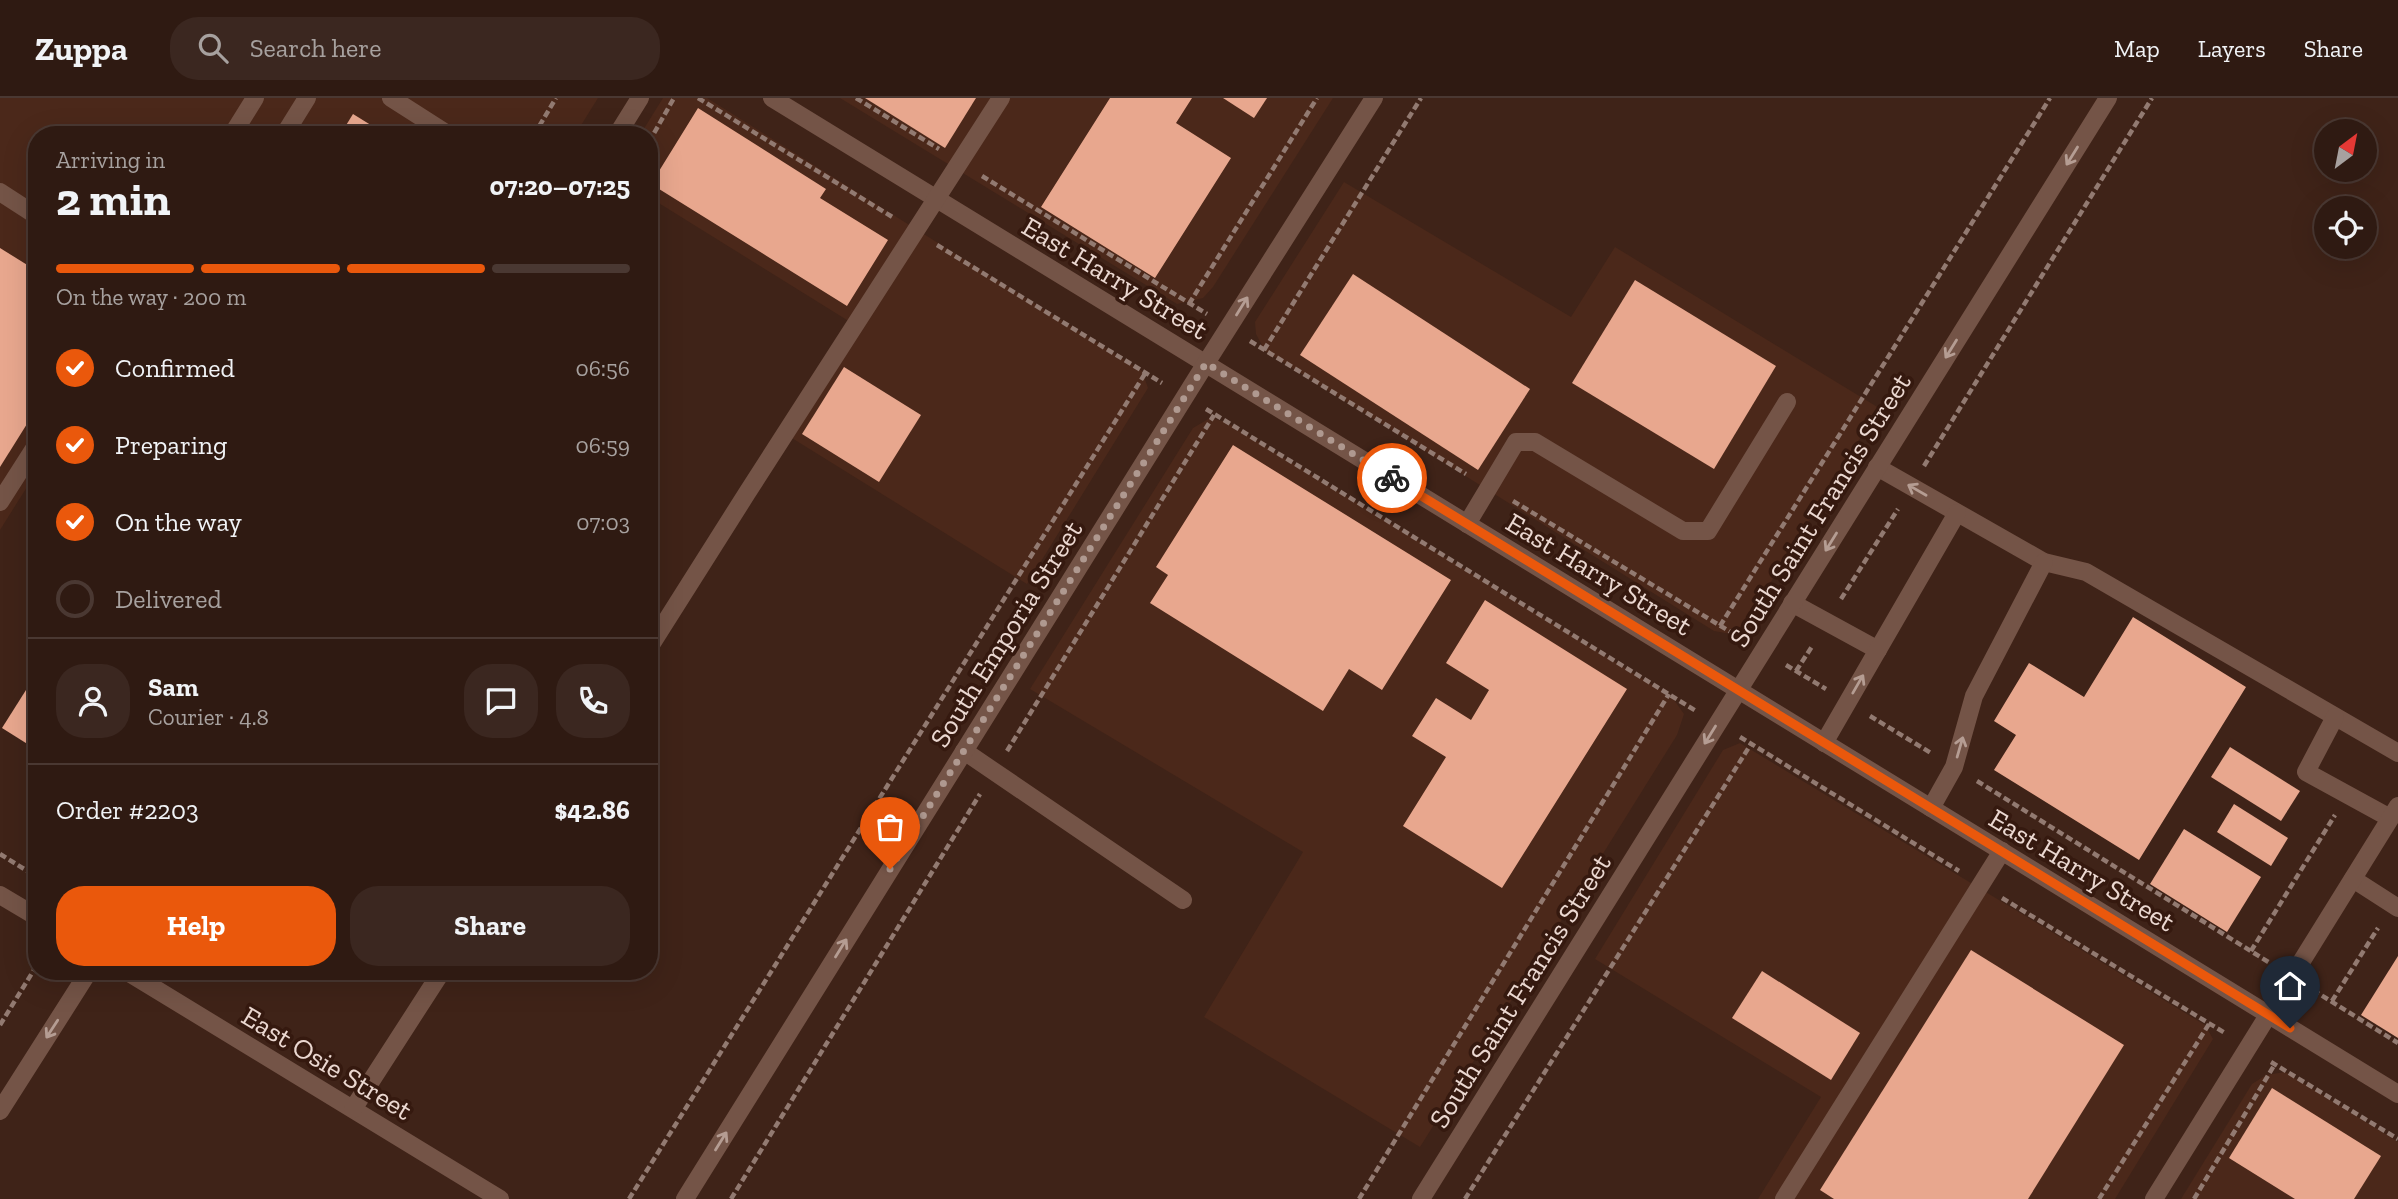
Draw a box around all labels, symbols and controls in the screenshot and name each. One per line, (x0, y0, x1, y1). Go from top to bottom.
search box (170, 17, 660, 80)
text: Zuppa (35, 29, 128, 68)
icon: search (194, 29, 232, 67)
text: Search here (250, 32, 381, 64)
text: Map (2114, 34, 2160, 63)
text: Layers (2198, 34, 2266, 63)
text: Share (2304, 34, 2363, 63)
north arrow (2314, 119, 2376, 182)
map controls (2314, 119, 2377, 259)
text: Arriving in (56, 146, 165, 174)
one-way arrow (2064, 146, 2079, 165)
text: 07:20–07:25 (490, 170, 630, 202)
text: 2 min (56, 172, 171, 227)
button: locate (2314, 196, 2377, 259)
street label: East Harry Street (1016, 210, 1214, 347)
text: On the way · 200 m (56, 283, 246, 311)
one-way arrow (1235, 297, 1250, 316)
one-way arrow (1944, 339, 1959, 358)
icon: check (56, 349, 94, 387)
text: Confirmed (115, 352, 235, 384)
text: 06:56 (575, 354, 630, 382)
street label: South Saint Francis Street (1722, 367, 1918, 653)
icon: check (56, 426, 94, 464)
text: Preparing (115, 429, 227, 461)
text: 06:59 (575, 431, 630, 459)
courier (1357, 443, 1427, 513)
icon: bike (1373, 459, 1411, 497)
one-way arrow (1908, 483, 1928, 497)
icon: check (56, 503, 94, 541)
text: On the way (115, 506, 242, 538)
street label: East Harry Street (1500, 506, 1698, 643)
text: 07:03 (576, 508, 630, 536)
street label: South Emporia Street (923, 514, 1089, 753)
one-way arrow (1823, 531, 1837, 551)
text: Delivered (115, 583, 222, 615)
button: person (56, 664, 130, 738)
button: chat (464, 664, 538, 738)
button: phone (556, 664, 630, 738)
text: Sam (148, 671, 198, 703)
one-way arrow (1851, 674, 1865, 694)
text: Courier · 4.8 (148, 703, 269, 731)
one-way arrow (1703, 724, 1717, 744)
one-way arrow (1954, 736, 1967, 758)
text: Order #2203 (56, 794, 199, 826)
text: $42.86 (555, 794, 630, 826)
pin (860, 797, 920, 869)
street label: East Harry Street (1983, 802, 2181, 939)
icon: bag (871, 808, 909, 846)
street label: South Saint Francis Street (1422, 848, 1618, 1134)
button: Help (56, 886, 336, 966)
button: Share (350, 886, 630, 966)
one-way arrow (834, 939, 849, 958)
pin (2260, 956, 2320, 1028)
icon: home (2271, 967, 2309, 1005)
street label: East Osie Street (236, 999, 419, 1127)
one-way arrow (45, 1018, 59, 1038)
one-way arrow (714, 1131, 728, 1151)

